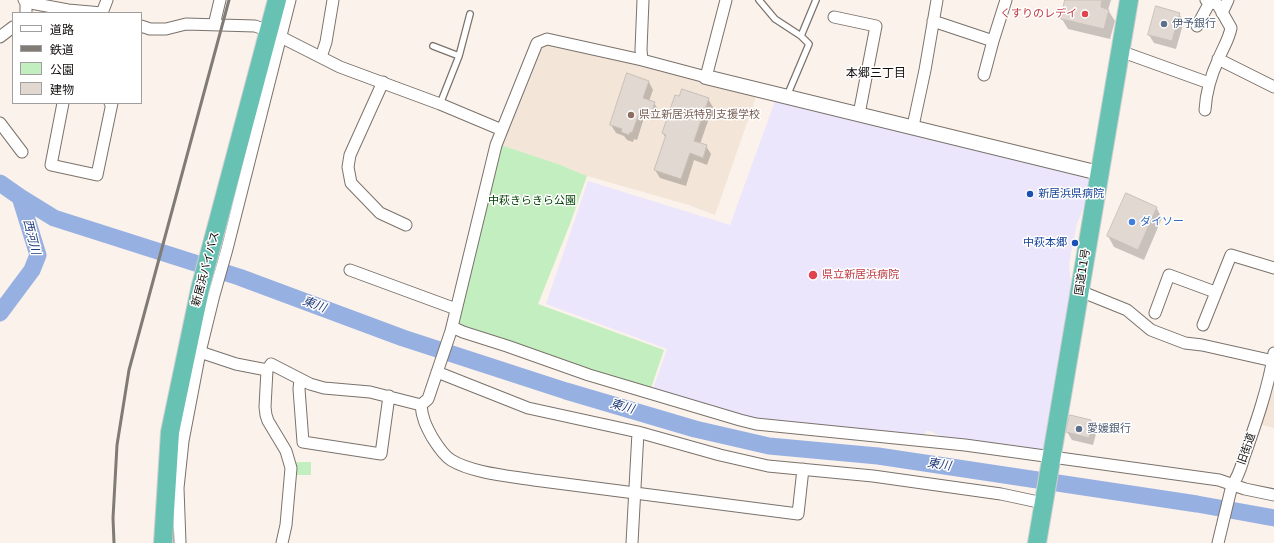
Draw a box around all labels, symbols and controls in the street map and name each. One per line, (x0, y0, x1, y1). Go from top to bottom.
place label: くすりのレデイ (1000, 7, 1077, 21)
marker: くすりのレデイ (1080, 9, 1090, 19)
legend (12, 12, 142, 104)
place label: 伊予銀行 (1172, 17, 1216, 31)
marker: 伊予銀行 (1159, 19, 1169, 29)
text: 道路 (50, 23, 74, 37)
text: 鉄道 (50, 43, 74, 57)
text: 公園 (50, 63, 74, 77)
district label: 本郷三丁目 (846, 67, 906, 81)
text: 建物 (50, 83, 74, 97)
place label: 県立新居浜特別支援学校 (639, 108, 760, 122)
marker: 県立新居浜特別支援学校 (626, 110, 636, 120)
place label: 新居浜県病院 (1038, 187, 1104, 201)
marker: 新居浜県病院 (1025, 189, 1035, 199)
park label: 中萩きらきら公園 (488, 194, 576, 208)
place label: ダイソー (1140, 215, 1184, 229)
marker: ダイソー (1127, 217, 1137, 227)
water label: 西河川 (20, 218, 42, 256)
street label: 新居浜バイパス (190, 230, 222, 308)
place label: 中萩本郷 (1023, 236, 1067, 250)
marker: 中萩本郷 (1070, 238, 1080, 248)
street label: 国道11号 (1073, 248, 1093, 296)
place label: 県立新居浜病院 (822, 268, 899, 282)
marker: 県立新居浜病院 (807, 269, 819, 281)
water label: 東川 (300, 294, 328, 316)
water label: 東川 (608, 397, 636, 417)
place label: 愛媛銀行 (1087, 422, 1131, 436)
marker: 愛媛銀行 (1074, 424, 1084, 434)
street label: 旧街道 (1235, 431, 1259, 467)
water label: 東川 (926, 456, 952, 474)

